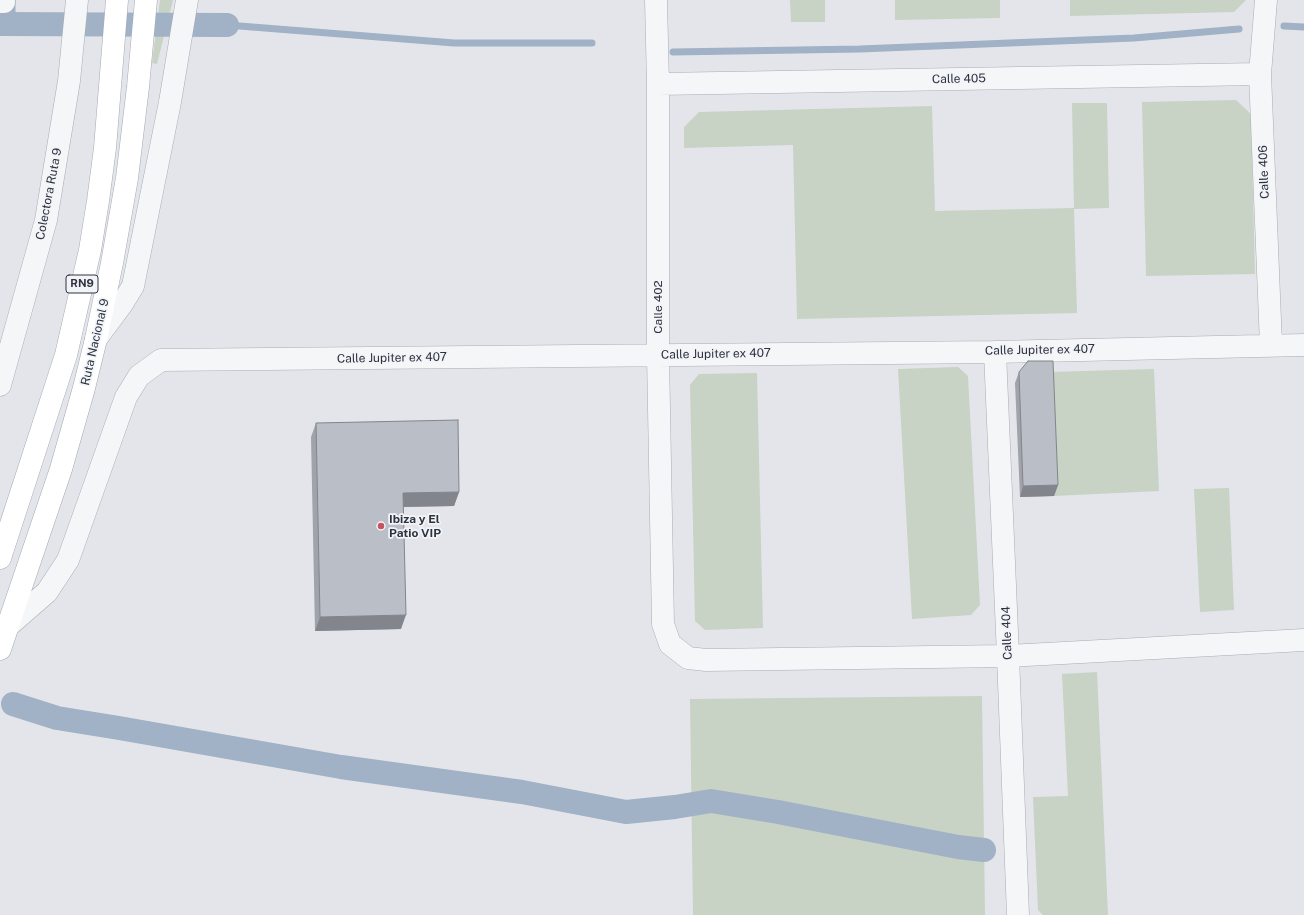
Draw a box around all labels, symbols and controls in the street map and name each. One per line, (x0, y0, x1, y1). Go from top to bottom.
street label: Calle 405 (932, 71, 986, 87)
street label: Calle 406 (1256, 145, 1272, 199)
street label: Colectora Ruta 9 (33, 147, 65, 241)
road number: RN9 (66, 275, 98, 293)
street label: Calle 402 (651, 280, 665, 334)
street label: Ruta Nacional 9 (78, 297, 112, 387)
street label: Calle Jupiter ex 407 (985, 342, 1095, 358)
street label: Calle Jupiter ex 407 (661, 346, 771, 362)
street label: Calle Jupiter ex 407 (337, 350, 447, 366)
place label: Ibiza y El Patio VIP (389, 512, 441, 540)
marker: Ibiza y El Patio VIP (376, 521, 386, 531)
street label: Calle 404 (999, 606, 1015, 660)

